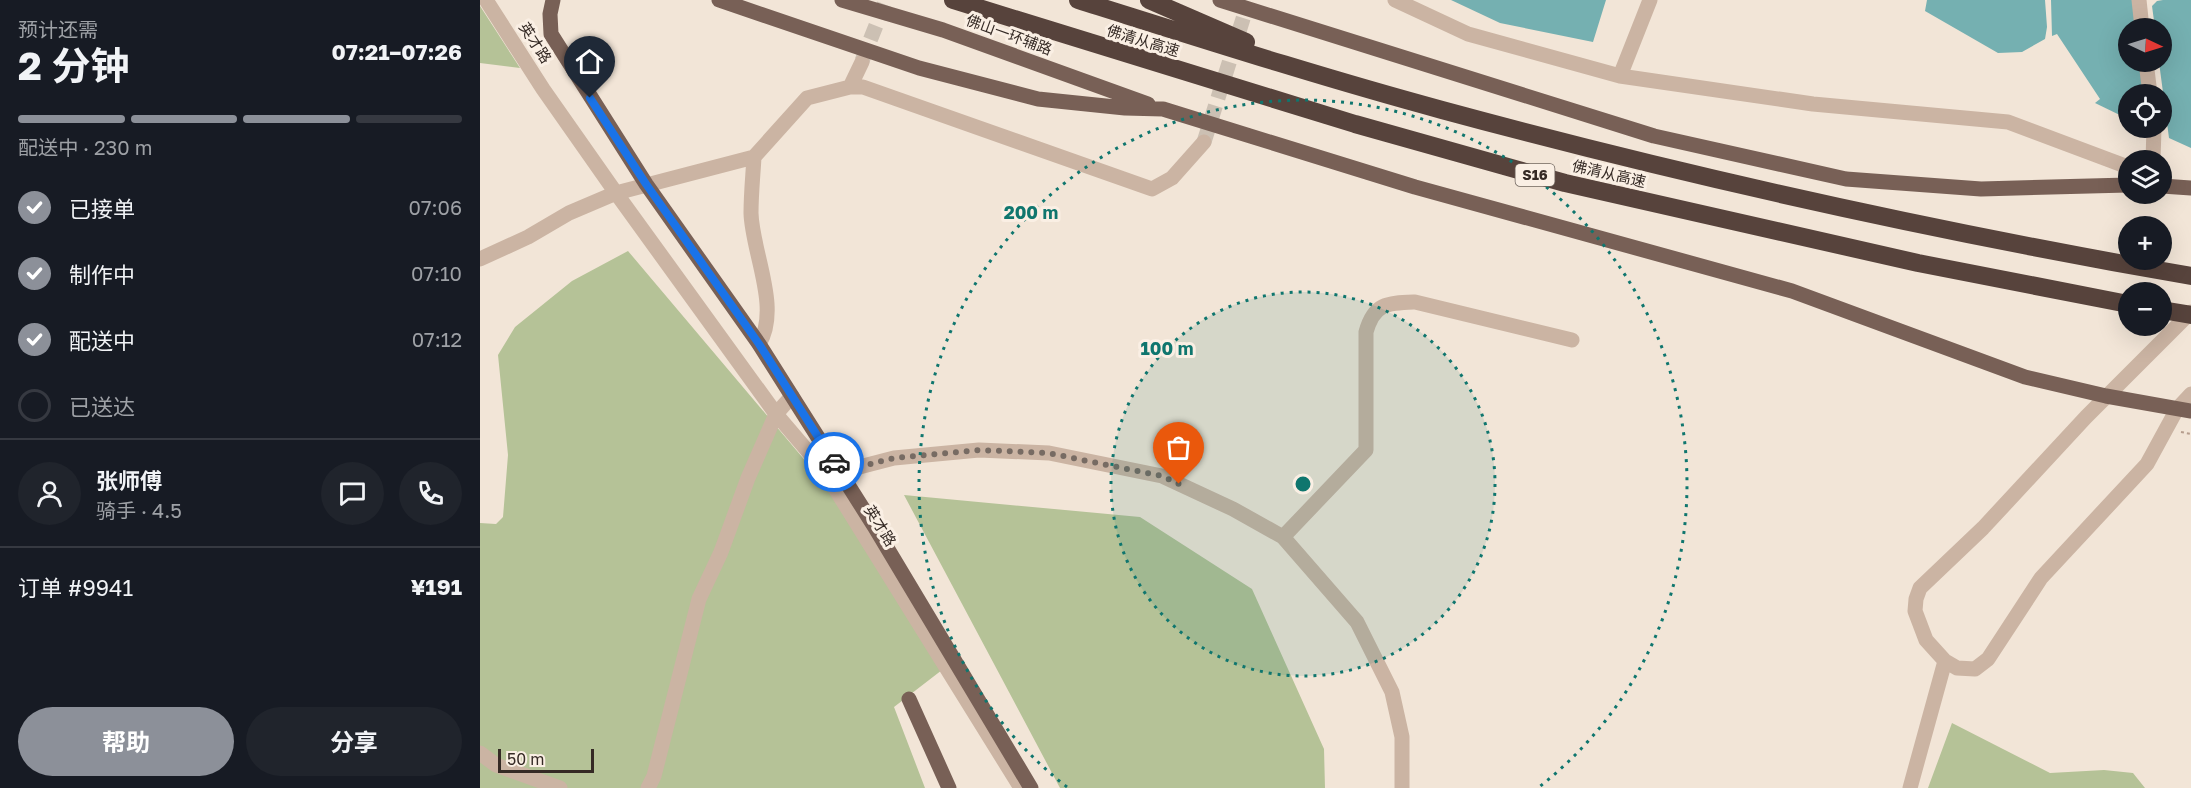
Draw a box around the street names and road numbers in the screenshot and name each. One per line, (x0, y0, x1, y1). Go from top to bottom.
street label: 佛山一环辅路 (964, 10, 1055, 58)
street label: 英才路 (516, 19, 556, 66)
street label: 佛清从高速 (1105, 20, 1182, 60)
street label: 佛清从高速 (1571, 156, 1648, 190)
road number: S16 (1516, 164, 1554, 186)
street label: 英才路 (861, 502, 900, 549)

